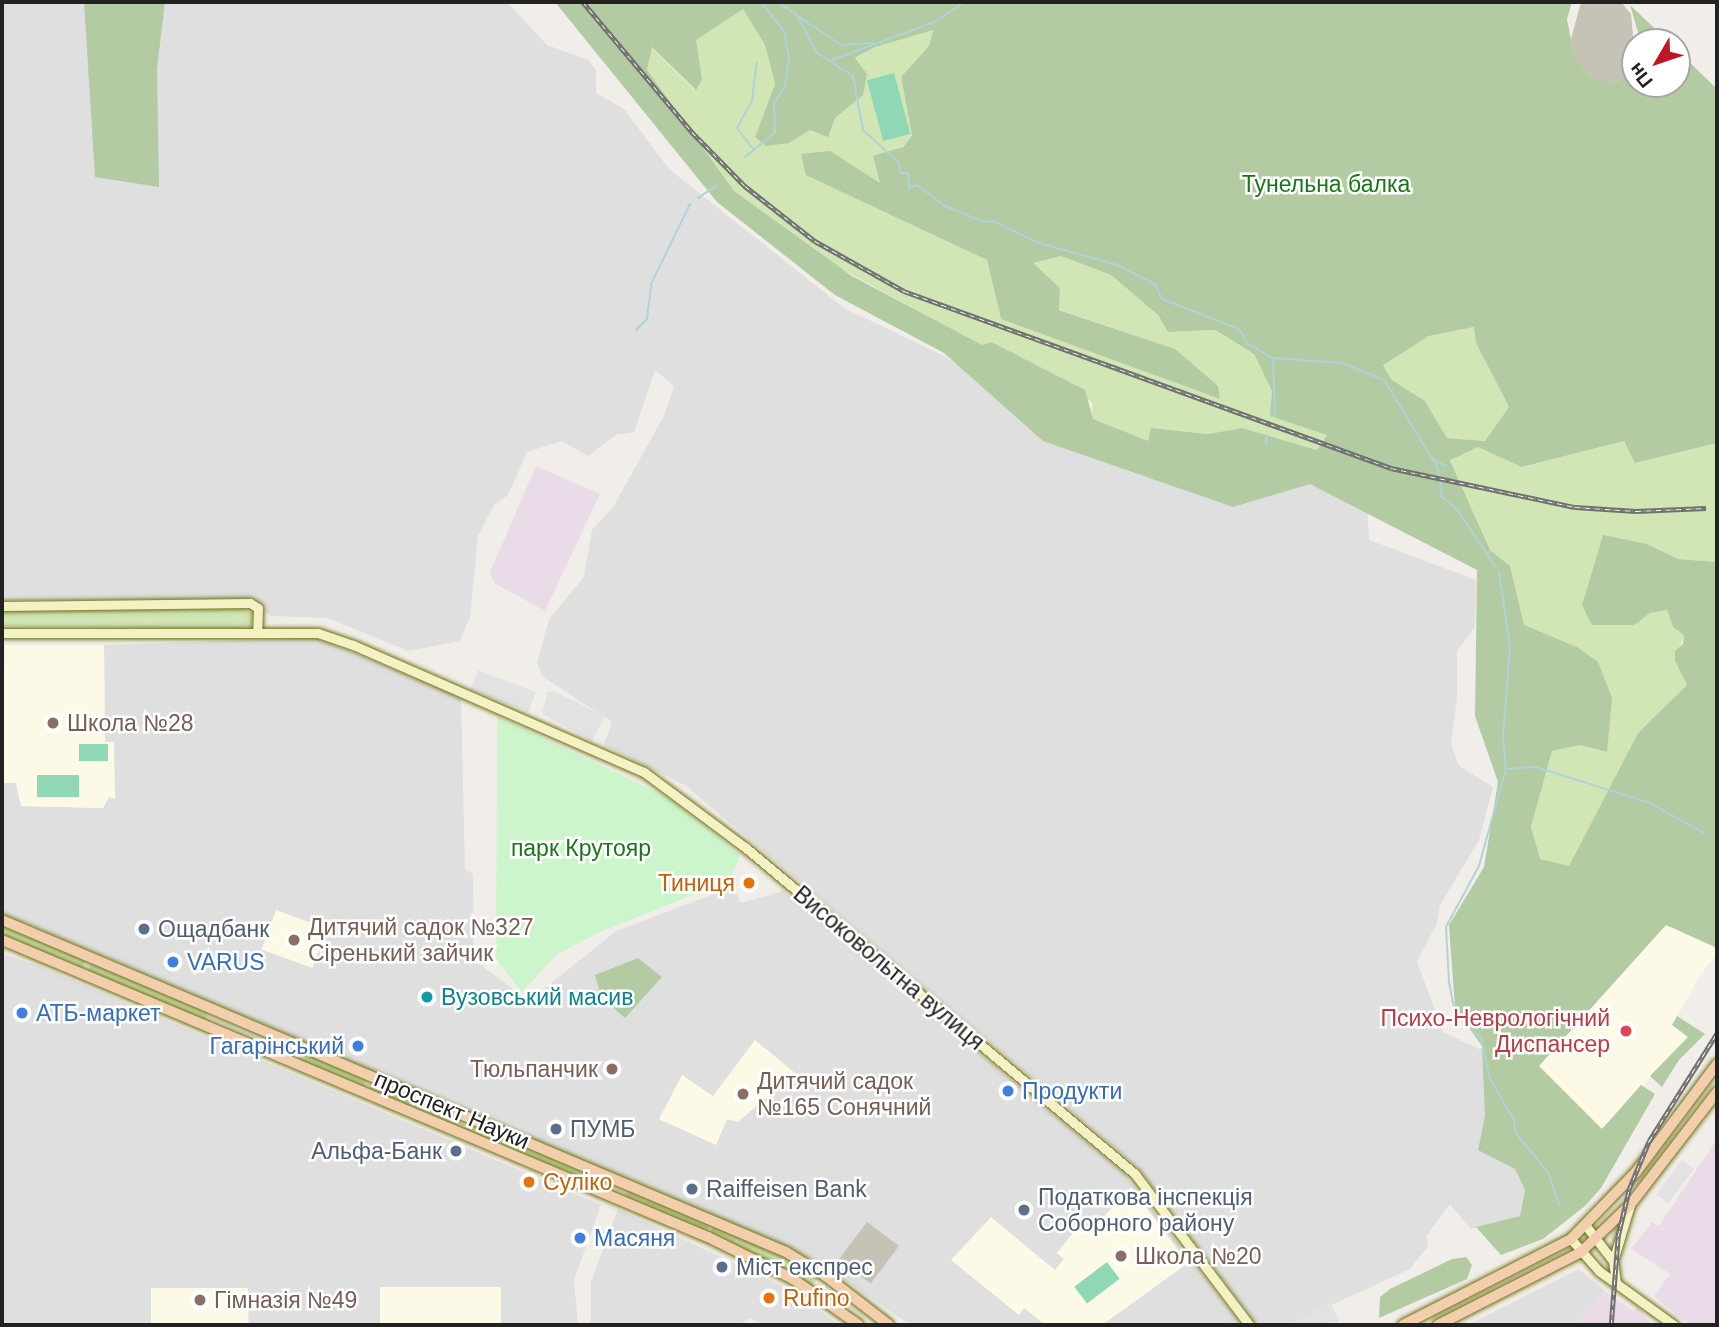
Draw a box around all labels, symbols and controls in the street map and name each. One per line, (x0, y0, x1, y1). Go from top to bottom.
north arrow (1621, 28, 1691, 98)
text: Пн (1625, 59, 1657, 92)
park label: Тунельна балка (1242, 170, 1410, 198)
place label: Школа №28 (67, 709, 194, 737)
marker: Школа №28 (45, 715, 61, 731)
park label: парк Крутояр (511, 834, 651, 862)
place label: Тиниця (658, 869, 735, 897)
marker: Тиниця (741, 875, 757, 891)
street label: Високовольтна вулиця (788, 880, 990, 1056)
place label: Дитячий садок №327 Сіренький зайчик (308, 913, 533, 967)
place label: Ощадбанк (158, 915, 269, 943)
marker: Ощадбанк (136, 921, 152, 937)
marker: Дитячий садок №327 Сіренький зайчик (286, 932, 302, 948)
place label: VARUS (187, 948, 265, 976)
marker: VARUS (165, 954, 181, 970)
place label: Вузовський масив (441, 983, 633, 1011)
marker: Вузовський масив (419, 989, 435, 1005)
place label: АТБ-маркет (36, 999, 161, 1027)
place label: Психо-Неврологічний Диспансер (1380, 1004, 1610, 1058)
marker: АТБ-маркет (14, 1005, 30, 1021)
marker: Психо-Неврологічний Диспансер (1616, 1021, 1636, 1041)
place label: Гагарінський (210, 1032, 344, 1060)
marker: Гагарінський (350, 1038, 366, 1054)
place label: Тюльпанчик (470, 1055, 598, 1083)
marker: Тюльпанчик (604, 1061, 620, 1077)
street label: проспект Науки (370, 1065, 534, 1155)
place label: Дитячий садок №165 Сонячний (757, 1067, 931, 1121)
place label: Продукти (1022, 1077, 1122, 1105)
marker: Продукти (1000, 1083, 1016, 1099)
marker: Дитячий садок №165 Сонячний (735, 1086, 751, 1102)
place label: ПУМБ (570, 1115, 635, 1143)
marker: ПУМБ (548, 1121, 564, 1137)
place label: Альфа-Банк (311, 1137, 442, 1165)
marker: Альфа-Банк (448, 1143, 464, 1159)
place label: Сулiко (543, 1168, 612, 1196)
marker: Сулiко (521, 1174, 537, 1190)
place label: Raiffeisen Bank (706, 1175, 867, 1203)
marker: Raiffeisen Bank (684, 1181, 700, 1197)
place label: Податкова інспекція Соборного району (1038, 1183, 1253, 1237)
marker: Податкова інспекція Соборного району (1016, 1202, 1032, 1218)
place label: Масяня (594, 1224, 675, 1252)
marker: Масяня (572, 1230, 588, 1246)
place label: Школа №20 (1135, 1242, 1262, 1270)
marker: Школа №20 (1113, 1248, 1129, 1264)
place label: Міст експрес (736, 1253, 873, 1281)
marker: Міст експрес (714, 1259, 730, 1275)
place label: Rufino (783, 1284, 849, 1312)
place label: Гімназія №49 (214, 1286, 357, 1314)
marker: Rufino (761, 1290, 777, 1306)
marker: Гімназія №49 (192, 1292, 208, 1308)

